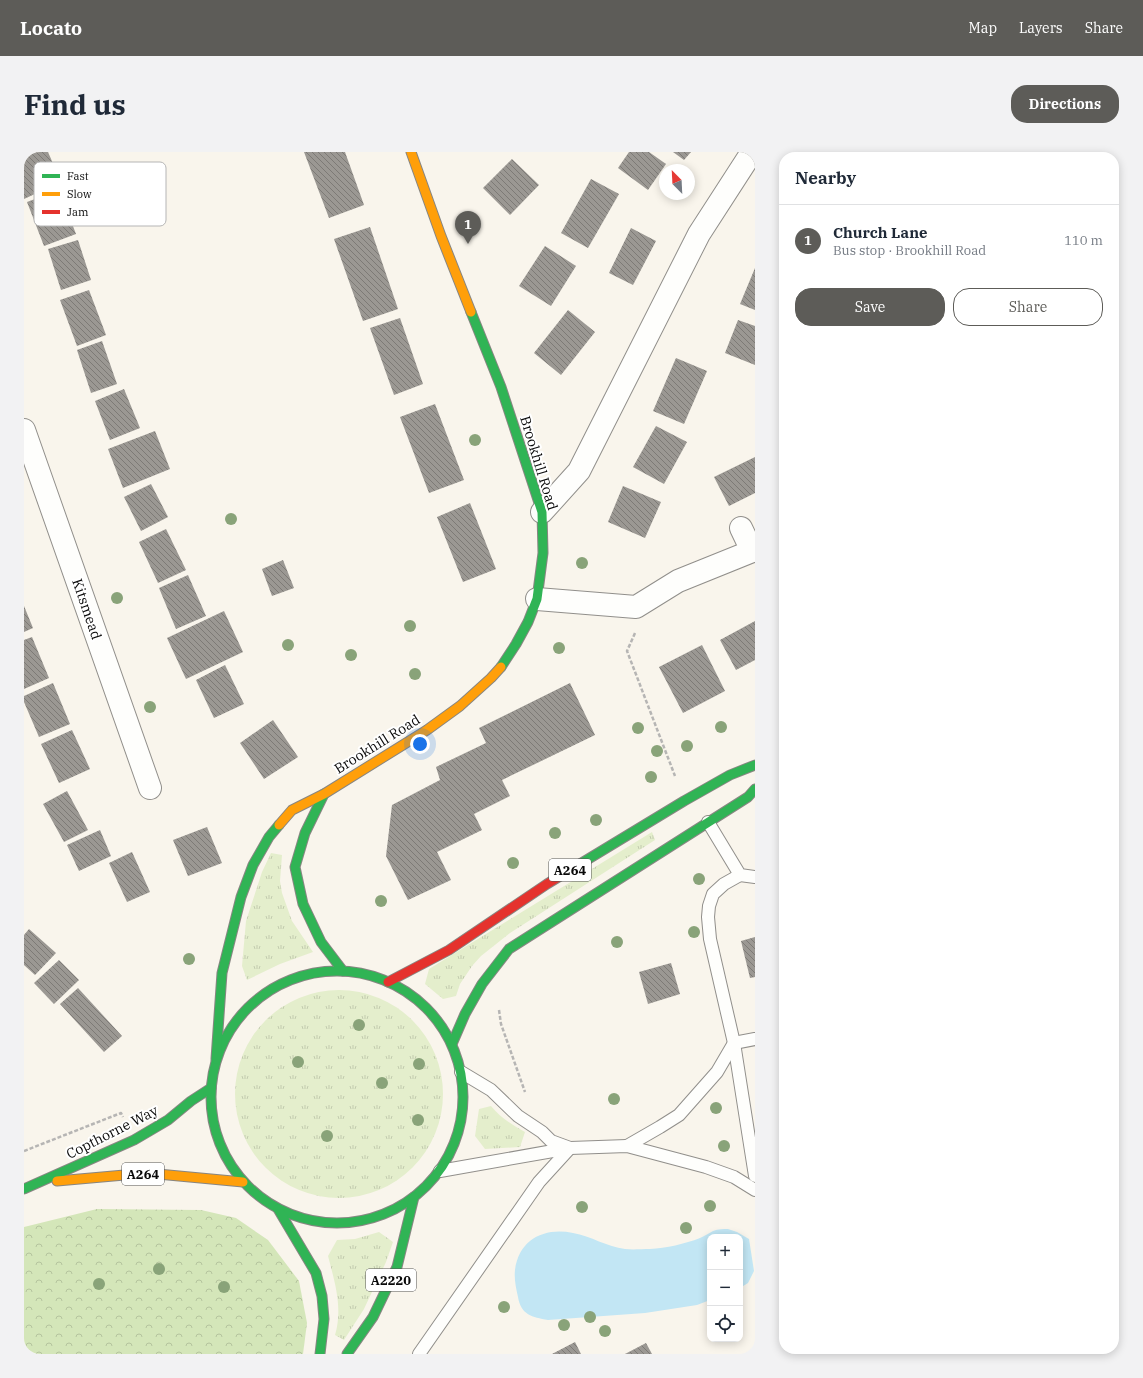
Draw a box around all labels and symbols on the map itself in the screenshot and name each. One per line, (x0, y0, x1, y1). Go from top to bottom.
legend (34, 162, 166, 226)
north arrow (659, 164, 695, 200)
text: Fast (67, 169, 89, 183)
text: Slow (67, 187, 92, 201)
text: Jam (67, 205, 89, 219)
pin: 1 (455, 211, 481, 244)
street label: Brookhill Road (516, 414, 562, 513)
street label: Kitsmead (68, 576, 106, 642)
street label: Brookhill Road (331, 710, 424, 778)
your location (410, 734, 430, 754)
road number: A264 (549, 859, 591, 881)
street label: Copthorne Way (63, 1101, 161, 1163)
road number: A264 (122, 1163, 164, 1185)
road number: A2220 (366, 1269, 416, 1291)

